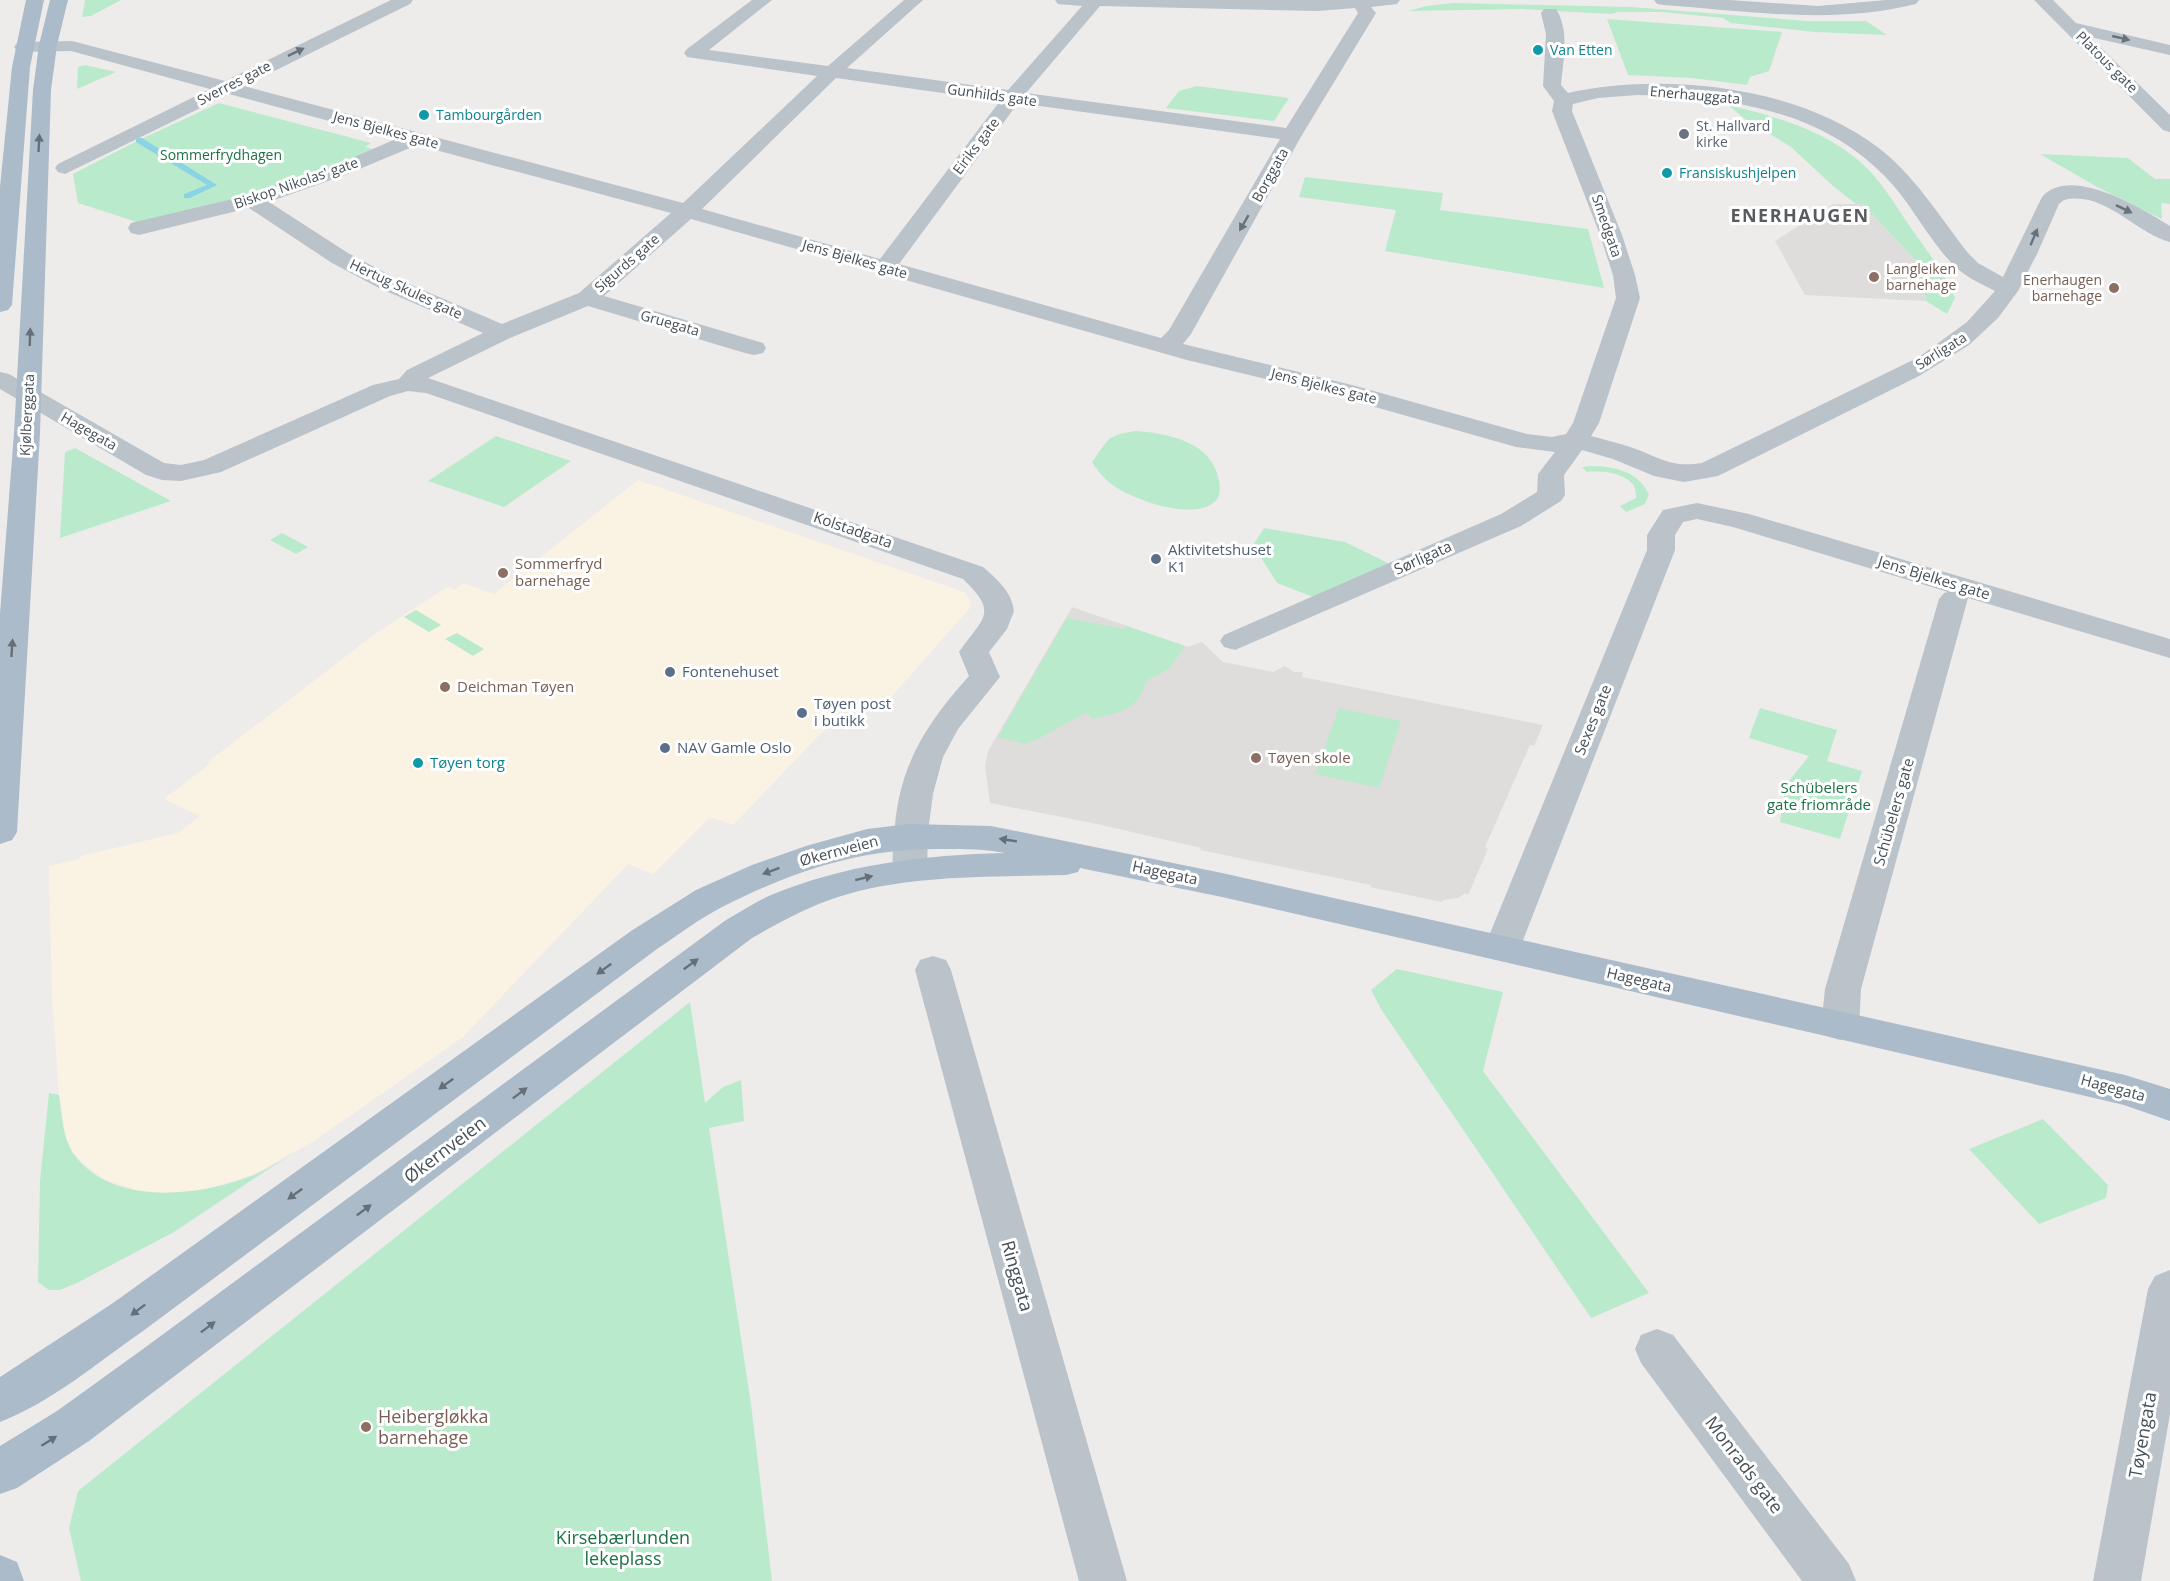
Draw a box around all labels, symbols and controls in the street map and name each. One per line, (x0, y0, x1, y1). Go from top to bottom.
street label: Platous gate (2072, 27, 2143, 97)
one-way arrow (2112, 34, 2130, 44)
place label: Van Etten (1550, 40, 1613, 59)
marker: Van Etten (1531, 43, 1545, 57)
one-way arrow (287, 48, 305, 58)
street label: Sverres gate (194, 56, 274, 109)
street label: Gunhilds gate (946, 79, 1038, 110)
street label: Enerhauggata (1649, 81, 1741, 108)
place label: Tambourgården (436, 105, 542, 124)
street label: Jens Bjelkes gate (329, 106, 441, 153)
marker: Tambourgården (417, 108, 431, 122)
street label: Eiriks gate (948, 113, 1003, 178)
place label: St. Hallvard kirke (1696, 116, 1770, 151)
marker: St. Hallvard kirke (1677, 127, 1691, 141)
one-way arrow (34, 133, 43, 152)
street label: Borggata (1247, 144, 1292, 205)
park label: Sommerfrydhagen (160, 145, 282, 164)
street label: Biskop Nikolas' gate (231, 152, 361, 213)
place label: Fransiskushjelpen (1679, 163, 1796, 182)
marker: Fransiskushjelpen (1660, 166, 1674, 180)
street label: Smedgata (1588, 192, 1627, 260)
district label: ENERHAUGEN (1730, 203, 1870, 227)
one-way arrow (2116, 204, 2133, 214)
one-way arrow (1238, 215, 1249, 231)
one-way arrow (2030, 228, 2039, 245)
street label: Sigurds gate (590, 229, 663, 296)
street label: Jens Bjelkes gate (799, 234, 910, 283)
street label: Hertug Skules gate (347, 254, 466, 323)
place label: Langleiken barnehage (1886, 259, 1956, 294)
marker: Langleiken barnehage (1867, 270, 1881, 284)
place label: Enerhaugen barnehage (2023, 270, 2102, 305)
marker: Enerhaugen barnehage (2107, 281, 2121, 295)
street label: Gruegata (638, 305, 702, 340)
street label: Sørligata (1912, 327, 1970, 374)
one-way arrow (26, 328, 35, 347)
street label: Jens Bjelkes gate (1267, 363, 1379, 408)
street label: Kjølberggata (15, 374, 38, 456)
street label: Hagegata (58, 407, 121, 454)
street label: Kolstadgata (811, 506, 895, 552)
street label: Sørligata (1391, 536, 1455, 579)
place label: Aktivitetshuset K1 (1168, 539, 1271, 576)
street label: Jens Bjelkes gate (1874, 550, 1993, 604)
marker: Aktivitetshuset K1 (1149, 552, 1163, 566)
place label: Sommerfryd barnehage (515, 553, 602, 590)
marker: Sommerfryd barnehage (496, 566, 510, 580)
one-way arrow (8, 638, 17, 657)
place label: Fontenehuset (682, 661, 779, 681)
marker: Fontenehuset (663, 665, 677, 679)
place label: Deichman Tøyen (457, 676, 574, 696)
marker: Deichman Tøyen (438, 680, 452, 694)
street label: Sexes gate (1569, 681, 1615, 758)
place label: Tøyen post i butikk (814, 693, 891, 730)
marker: Tøyen post i butikk (795, 706, 809, 720)
place label: NAV Gamle Oslo (677, 737, 791, 757)
marker: NAV Gamle Oslo (658, 741, 672, 755)
place label: Tøyen skole (1268, 747, 1351, 767)
marker: Tøyen skole (1249, 751, 1263, 765)
place label: Tøyen torg (430, 752, 505, 772)
marker: Tøyen torg (411, 756, 425, 770)
street label: Schübelers gate (1868, 756, 1918, 868)
park label: Schübelers gate friområde (1767, 777, 1871, 814)
street label: Økernveien (797, 830, 880, 870)
one-way arrow (998, 836, 1017, 845)
street label: Hagegata (1131, 855, 1200, 889)
one-way arrow (762, 866, 780, 876)
one-way arrow (855, 873, 873, 883)
one-way arrow (682, 958, 698, 970)
street label: Hagegata (1605, 962, 1674, 996)
one-way arrow (596, 963, 612, 975)
street label: Hagegata (2079, 1069, 2148, 1105)
one-way arrow (438, 1077, 453, 1089)
one-way arrow (512, 1087, 528, 1100)
street label: Økernveien (399, 1111, 490, 1188)
one-way arrow (287, 1188, 303, 1200)
one-way arrow (356, 1205, 371, 1217)
street label: Ringgata (996, 1237, 1040, 1314)
one-way arrow (130, 1303, 145, 1315)
one-way arrow (199, 1321, 215, 1333)
street label: Tøyengata (2123, 1390, 2161, 1480)
place label: Heibergløkka barnehage (378, 1404, 488, 1449)
street label: Monrads gate (1700, 1411, 1789, 1518)
marker: Heibergløkka barnehage (359, 1420, 373, 1434)
one-way arrow (41, 1435, 57, 1447)
park label: Kirsebærlunden lekeplass (556, 1525, 690, 1570)

